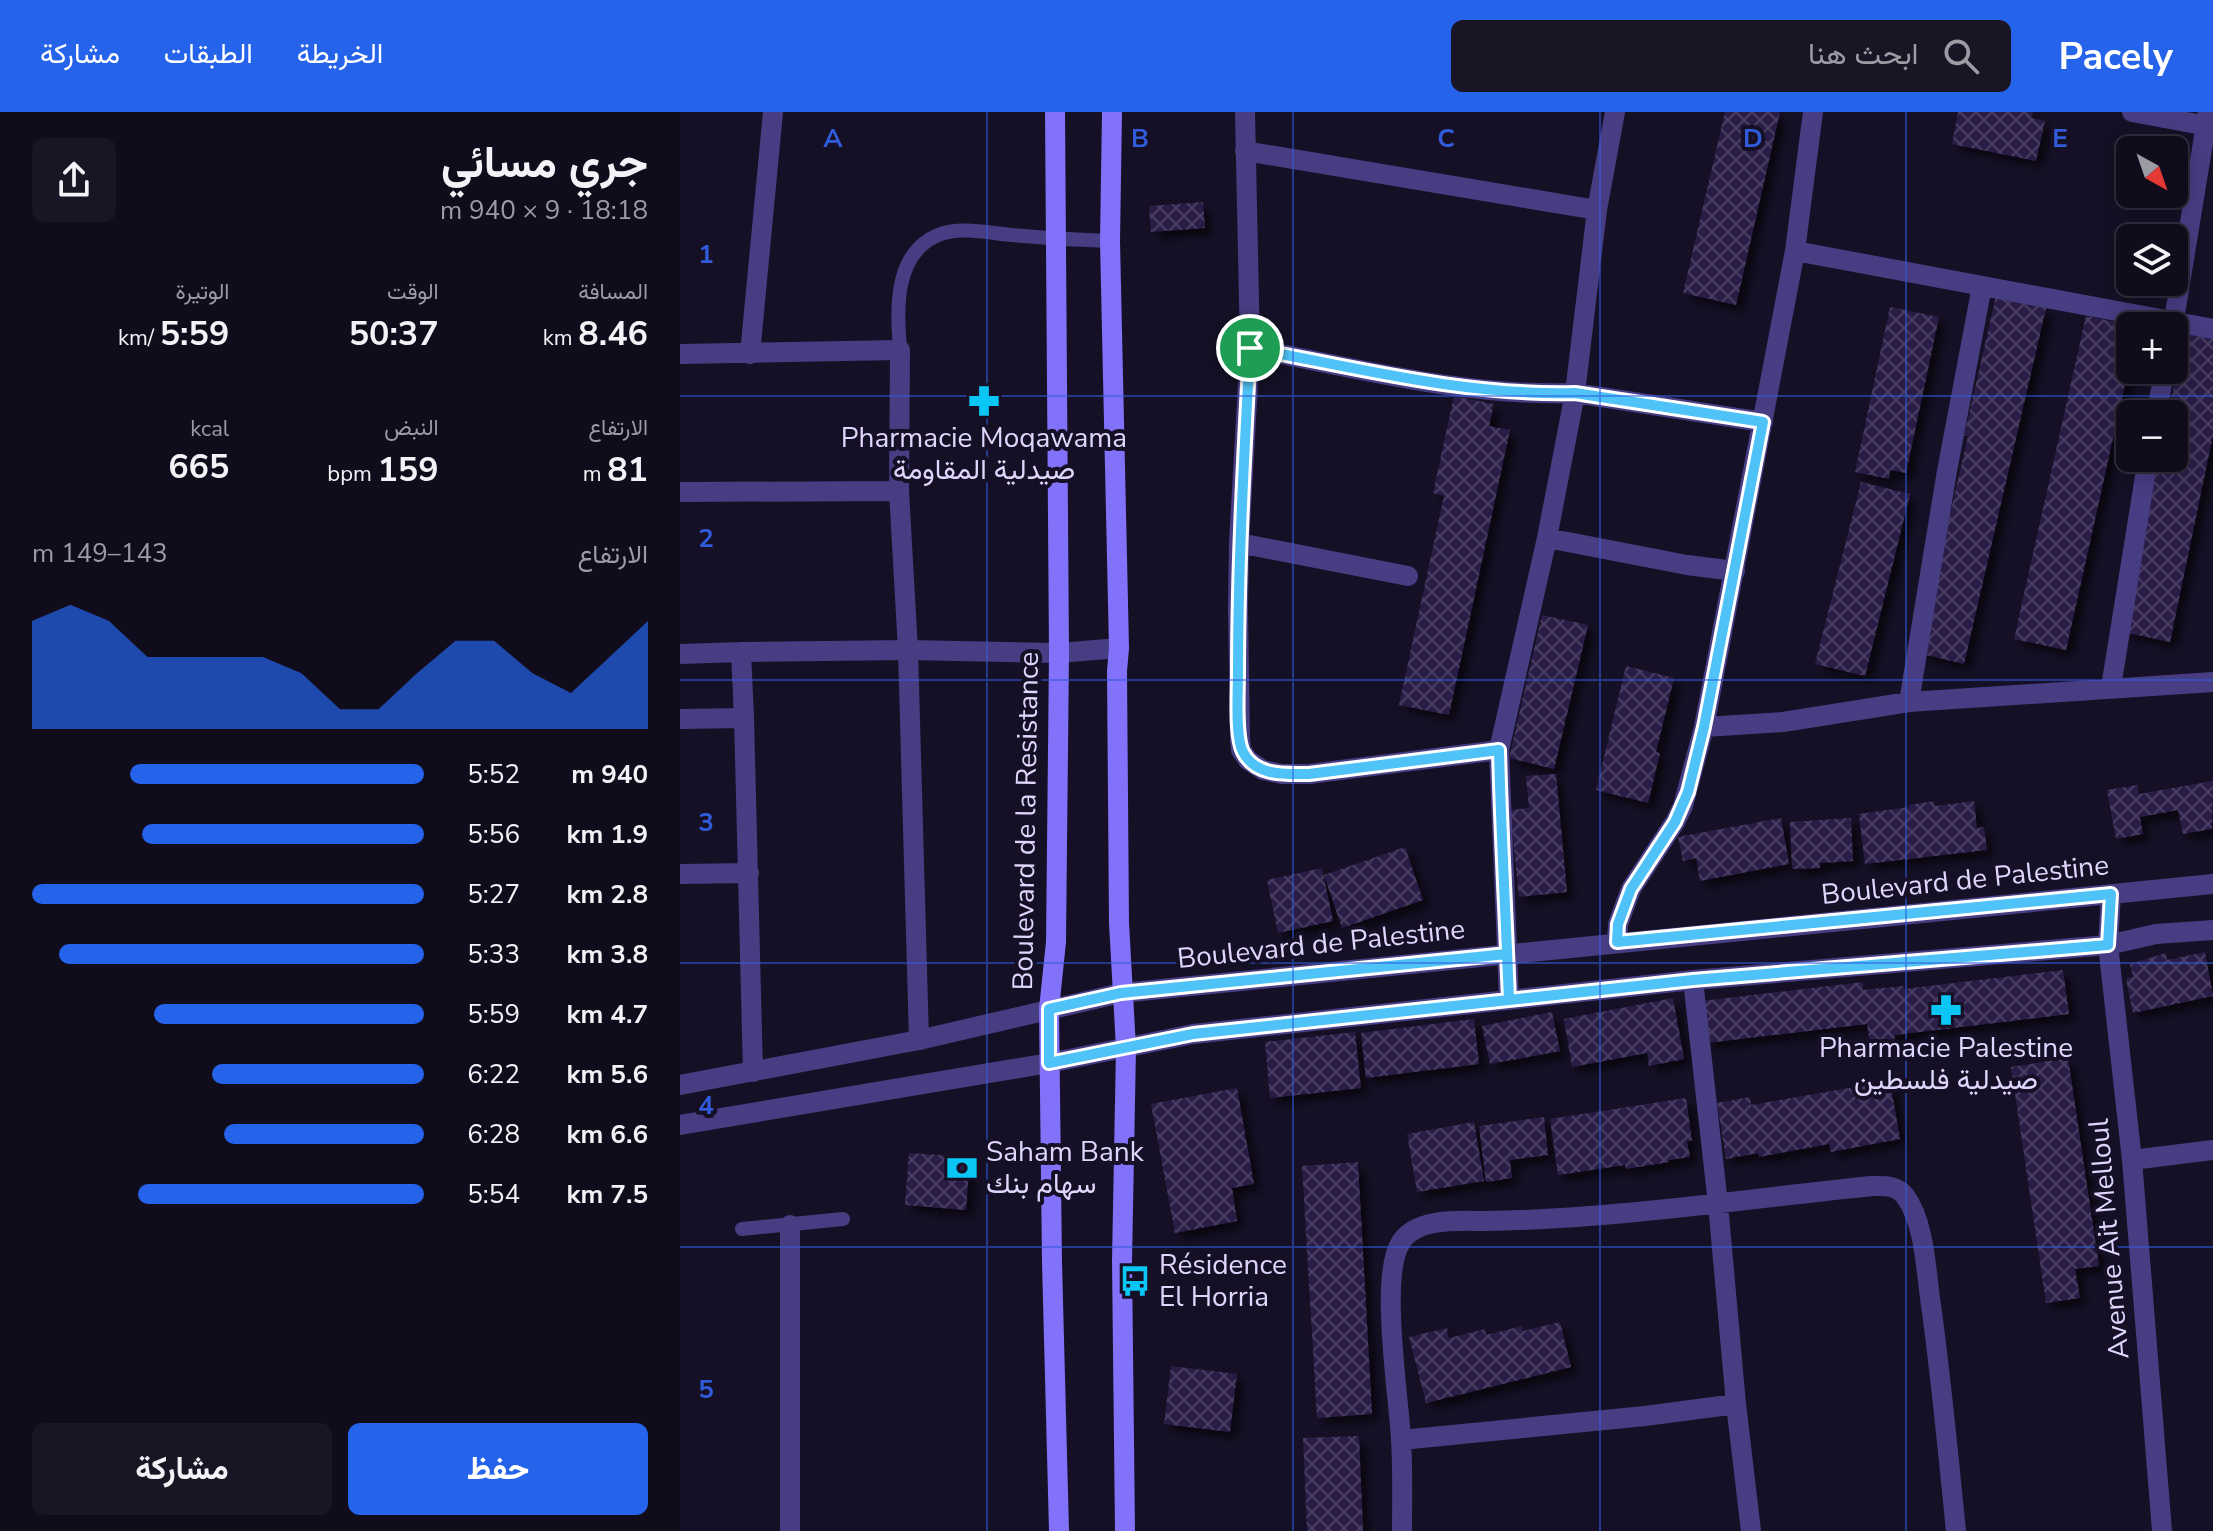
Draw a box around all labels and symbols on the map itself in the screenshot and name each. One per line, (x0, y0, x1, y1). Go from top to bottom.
text: A (823, 121, 843, 156)
text: B (1131, 121, 1149, 156)
text: C (1437, 121, 1455, 156)
text: D (1743, 121, 1763, 156)
text: E (2052, 121, 2068, 156)
north arrow (2116, 136, 2188, 208)
text: 1 (698, 237, 714, 272)
pin (1216, 314, 1284, 382)
pharmacy icon: Pharmacie Moqawama صيدلية المقاومة (967, 384, 1001, 418)
place label: Pharmacie Moqawama صيدلية المقاومة (841, 419, 1127, 489)
text: 2 (698, 521, 714, 556)
street label: Boulevard de la Resistance (1004, 651, 1048, 991)
text: 3 (698, 805, 714, 840)
street label: Boulevard de Palestine (1819, 846, 2111, 914)
street label: Boulevard de Palestine (1175, 910, 1467, 978)
pharmacy icon: Pharmacie Palestine صيدلية فلسطين (1929, 993, 1963, 1027)
place label: Pharmacie Palestine صيدلية فلسطين (1819, 1029, 2073, 1099)
text: 4 (698, 1088, 714, 1123)
street label: Avenue Ait Melloul (2079, 1116, 2138, 1361)
place label: Saham Bank سهام بنك (986, 1133, 1145, 1203)
bank icon: Saham Bank سهام بنك (945, 1151, 979, 1185)
place label: Résidence El Horria (1159, 1246, 1287, 1316)
bus stop icon: Résidence El Horria (1118, 1264, 1152, 1298)
text: 5 (698, 1372, 714, 1407)

